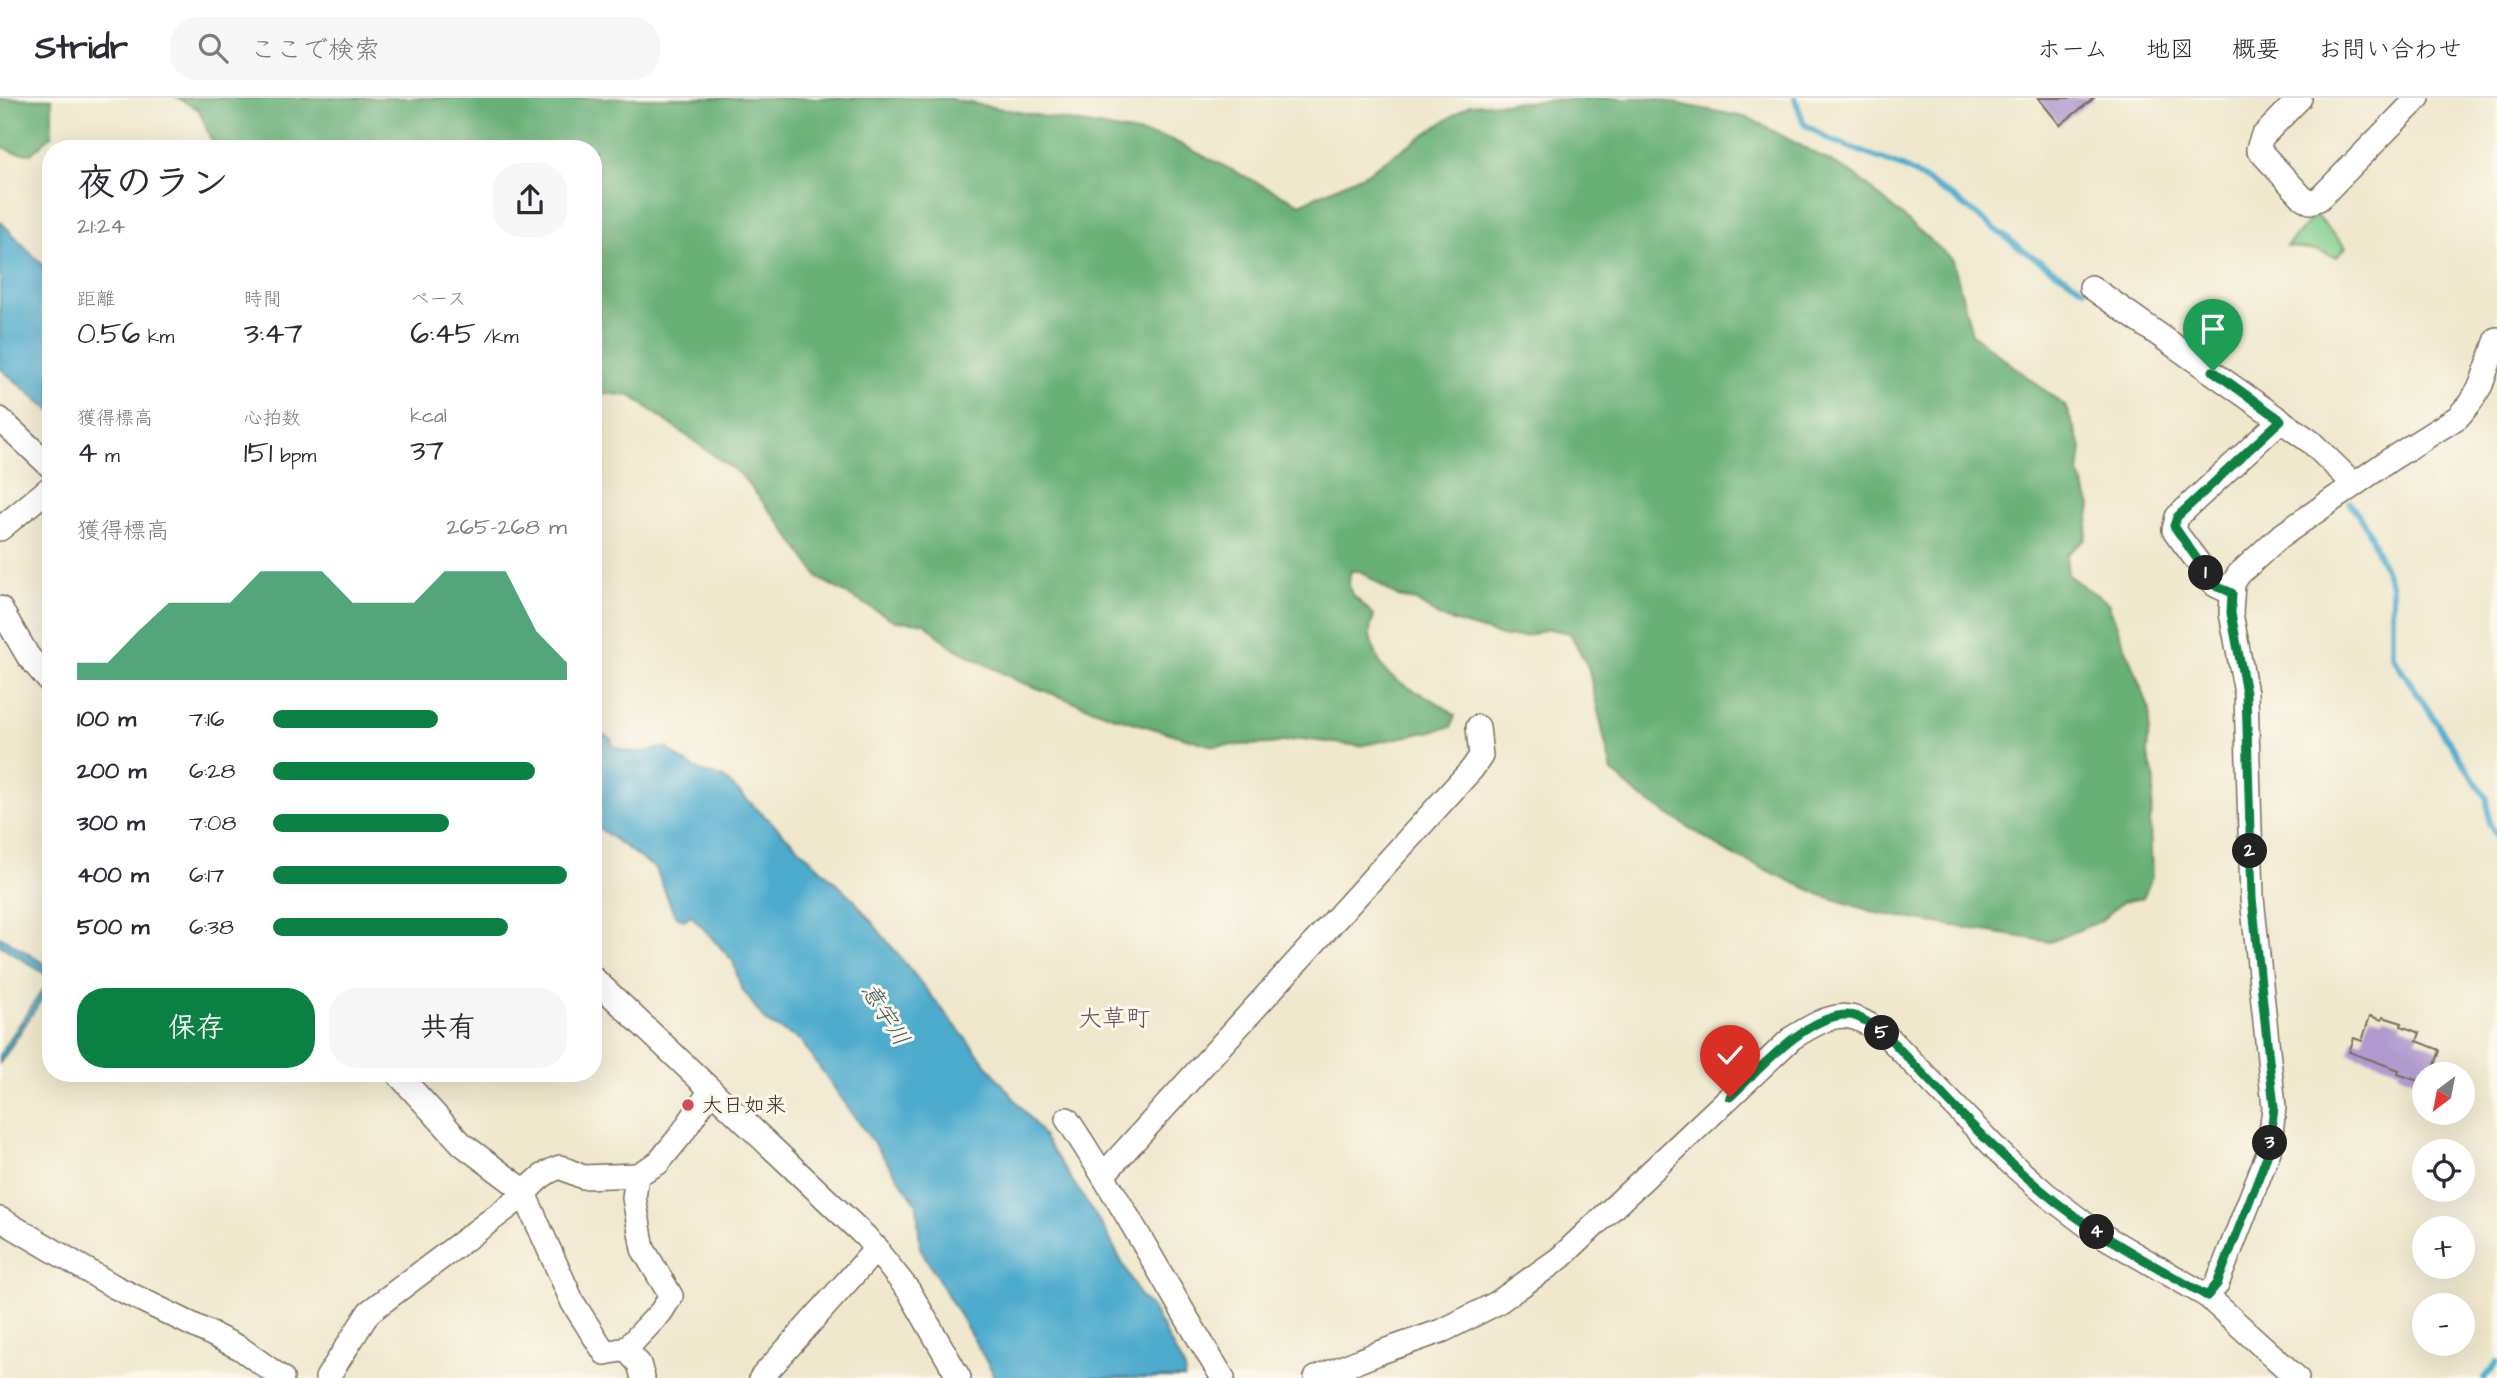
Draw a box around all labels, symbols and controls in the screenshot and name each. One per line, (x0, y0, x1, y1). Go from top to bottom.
search box (170, 17, 660, 80)
text: Stridr (35, 25, 128, 71)
icon: search (194, 29, 232, 67)
text: ここで検索 (250, 32, 380, 68)
text: ホーム (2037, 33, 2108, 67)
text: 地図 (2146, 33, 2194, 67)
text: 概要 (2232, 33, 2280, 67)
text: お問い合わせ (2318, 33, 2462, 67)
text: 夜のラン (77, 158, 229, 210)
button: share (493, 163, 567, 237)
text: 21:24 (77, 210, 126, 242)
text: 距離 (77, 286, 115, 313)
text: 時間 (244, 286, 282, 313)
text: ペース (410, 286, 466, 313)
pin (2183, 299, 2243, 371)
icon: arrive (2194, 310, 2232, 348)
text: 0.56 (77, 313, 140, 355)
text: 3:47 (244, 313, 303, 355)
text: 6:45 (410, 313, 476, 355)
text: km (140, 324, 174, 351)
text: /km (476, 324, 519, 351)
text: kcal (410, 403, 447, 430)
text: 獲得標高 (77, 405, 153, 432)
text: 心拍数 (244, 405, 301, 432)
text: 37 (410, 430, 444, 472)
text: 4 (77, 432, 97, 474)
text: 151 (244, 432, 273, 474)
text: m (97, 443, 120, 470)
text: bpm (273, 443, 316, 470)
text: 265–268 m (446, 511, 567, 543)
text: 獲得標高 (77, 515, 169, 547)
pin: 1 (2188, 556, 2224, 590)
text: 1 (2204, 559, 2207, 586)
text: 100 m (77, 703, 136, 735)
text: 7:16 (189, 703, 224, 735)
text: 200 m (77, 755, 146, 787)
text: 6:28 (189, 755, 235, 787)
text: 300 m (77, 807, 145, 839)
text: 7:08 (189, 807, 236, 839)
pin: 2 (2232, 834, 2268, 868)
text: 2 (2244, 837, 2255, 864)
text: 400 m (77, 859, 149, 891)
text: 6:17 (189, 859, 224, 891)
text: 500 m (77, 911, 149, 943)
text: 6:38 (189, 911, 234, 943)
water label: 意宇川 (853, 977, 917, 1052)
button: 保存 (77, 988, 315, 1068)
button: 共有 (329, 988, 567, 1068)
district label: 大草町 (1078, 1002, 1150, 1036)
pin: 5 (1864, 1016, 1899, 1051)
text: 5 (1875, 1019, 1888, 1046)
pin (1700, 1025, 1760, 1097)
icon: check (1711, 1036, 1749, 1074)
north arrow (2412, 1062, 2474, 1125)
map controls (2412, 1062, 2475, 1356)
place label: 大日如来 (702, 1091, 786, 1120)
marker: 大日如来 (680, 1097, 696, 1113)
pin: 3 (2252, 1126, 2288, 1160)
text: 3 (2265, 1129, 2274, 1156)
button: locate (2412, 1139, 2475, 1202)
pin: 4 (2080, 1214, 2114, 1250)
button: + (2412, 1216, 2475, 1279)
text: 4 (2090, 1218, 2103, 1245)
button: − (2412, 1293, 2475, 1356)

